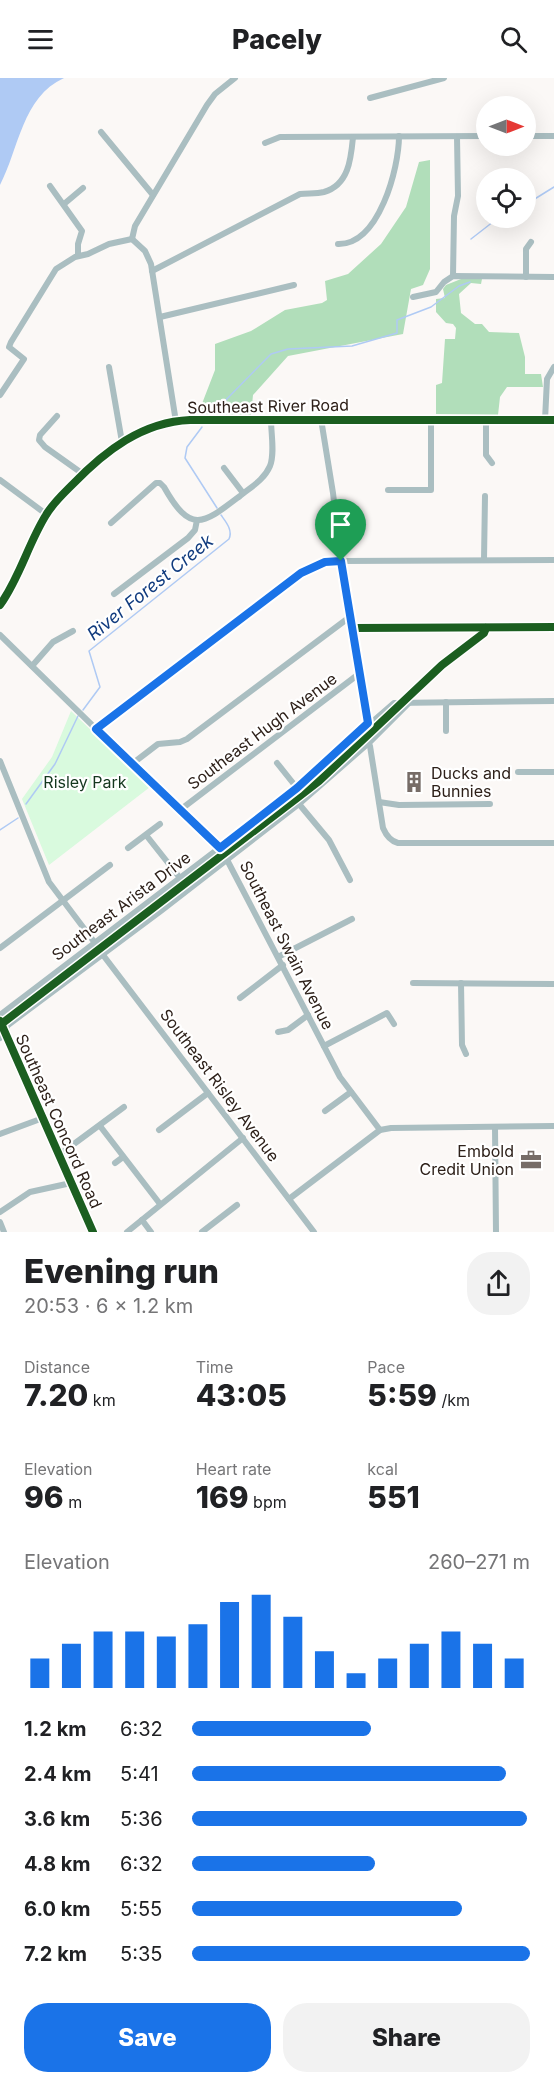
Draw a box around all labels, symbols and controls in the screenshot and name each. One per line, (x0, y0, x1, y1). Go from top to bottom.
icon: menu (24, 23, 57, 56)
text: Pacely (232, 23, 322, 56)
icon: search (497, 23, 530, 56)
north arrow (476, 96, 536, 156)
map controls (476, 96, 536, 228)
button: locate (476, 168, 536, 228)
street label: Southeast River Road (187, 395, 349, 417)
pin (315, 499, 366, 561)
icon: arrive (324, 508, 357, 541)
water label: River Forest Creek (83, 529, 218, 644)
street label: Southeast Hugh Avenue (183, 668, 341, 794)
place label: Ducks and Bunnies (431, 763, 511, 801)
building icon: Ducks and Bunnies (402, 770, 426, 794)
park label: Risley Park (43, 772, 127, 792)
street label: Southeast Arista Drive (48, 847, 194, 965)
street label: Southeast Swain Avenue (236, 857, 338, 1033)
street label: Southeast Risley Avenue (156, 1005, 284, 1165)
street label: Southeast Concord Road (11, 1031, 107, 1211)
place label: Embold Credit Union (420, 1141, 514, 1179)
office icon: Embold Credit Union (519, 1148, 543, 1172)
text: Evening run (24, 1251, 219, 1291)
button: share (467, 1252, 530, 1315)
text: 20:53 · 6 × 1.2 km (24, 1294, 193, 1318)
text: Distance (24, 1357, 90, 1377)
text: Time (196, 1357, 233, 1377)
text: Pace (367, 1357, 405, 1377)
text: 7.20 (24, 1377, 88, 1413)
text: 43:05 (196, 1377, 287, 1413)
text: 5:59 (367, 1377, 437, 1413)
text: km (88, 1390, 116, 1410)
text: /km (437, 1390, 470, 1410)
text: Elevation (24, 1459, 93, 1479)
text: Heart rate (196, 1459, 271, 1479)
text: kcal (367, 1459, 398, 1479)
text: 96 (24, 1479, 64, 1515)
text: 169 (196, 1479, 249, 1515)
text: 551 (367, 1479, 420, 1515)
text: m (64, 1492, 82, 1512)
text: bpm (249, 1492, 287, 1512)
text: Elevation (24, 1550, 110, 1574)
text: 260–271 m (428, 1550, 530, 1574)
text: 1.2 km (24, 1717, 87, 1741)
text: 6:32 (120, 1717, 163, 1741)
text: 2.4 km (24, 1762, 91, 1786)
text: 5:41 (120, 1762, 159, 1786)
text: 3.6 km (24, 1807, 90, 1831)
text: 5:36 (120, 1807, 163, 1831)
text: 4.8 km (24, 1852, 91, 1876)
text: 6:32 (120, 1852, 163, 1876)
text: 6.0 km (24, 1897, 91, 1921)
text: 5:55 (120, 1897, 162, 1921)
text: 7.2 km (24, 1942, 87, 1966)
text: 5:35 (120, 1942, 162, 1966)
button: Save (24, 2003, 271, 2072)
button: Share (283, 2003, 530, 2072)

